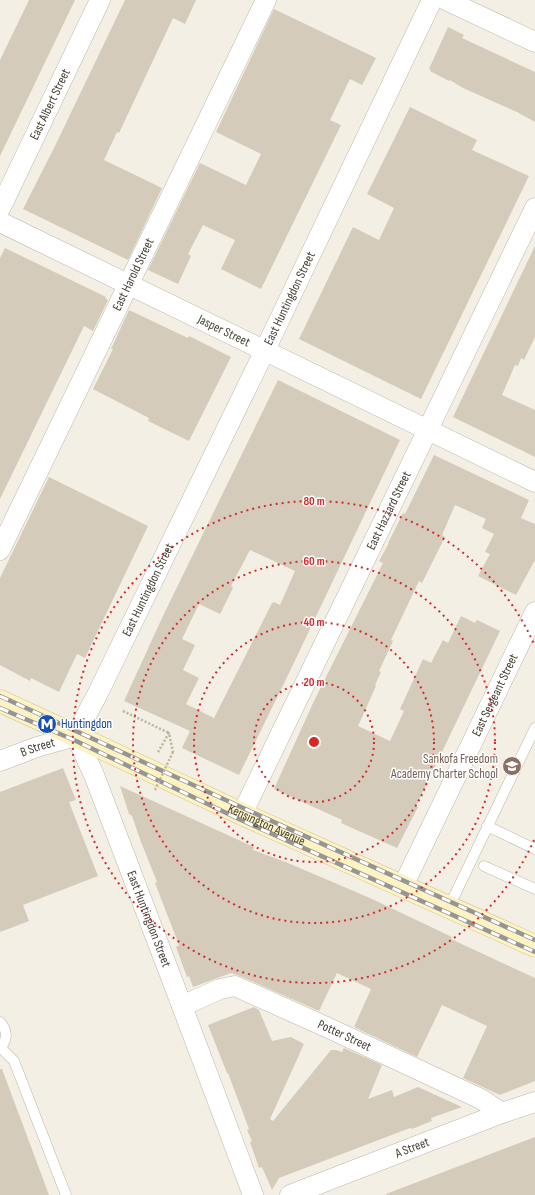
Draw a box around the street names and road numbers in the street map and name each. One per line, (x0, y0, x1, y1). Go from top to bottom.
street label: East Albert Street (26, 66, 74, 143)
street label: East Harold Street (109, 236, 158, 314)
street label: East Huntingdon Street (261, 249, 319, 348)
street label: Jasper Street (194, 311, 253, 350)
street label: East Hazzard Street (363, 469, 414, 553)
street label: East Huntingdon Street (119, 541, 178, 639)
street label: East Sergeant Street (468, 651, 522, 739)
street label: B Street (18, 734, 57, 761)
street label: Kensington Avenue (225, 801, 308, 849)
street label: East Huntingdon Street (123, 869, 174, 969)
street label: Potter Street (315, 1016, 374, 1055)
street label: A Street (392, 1134, 431, 1162)

